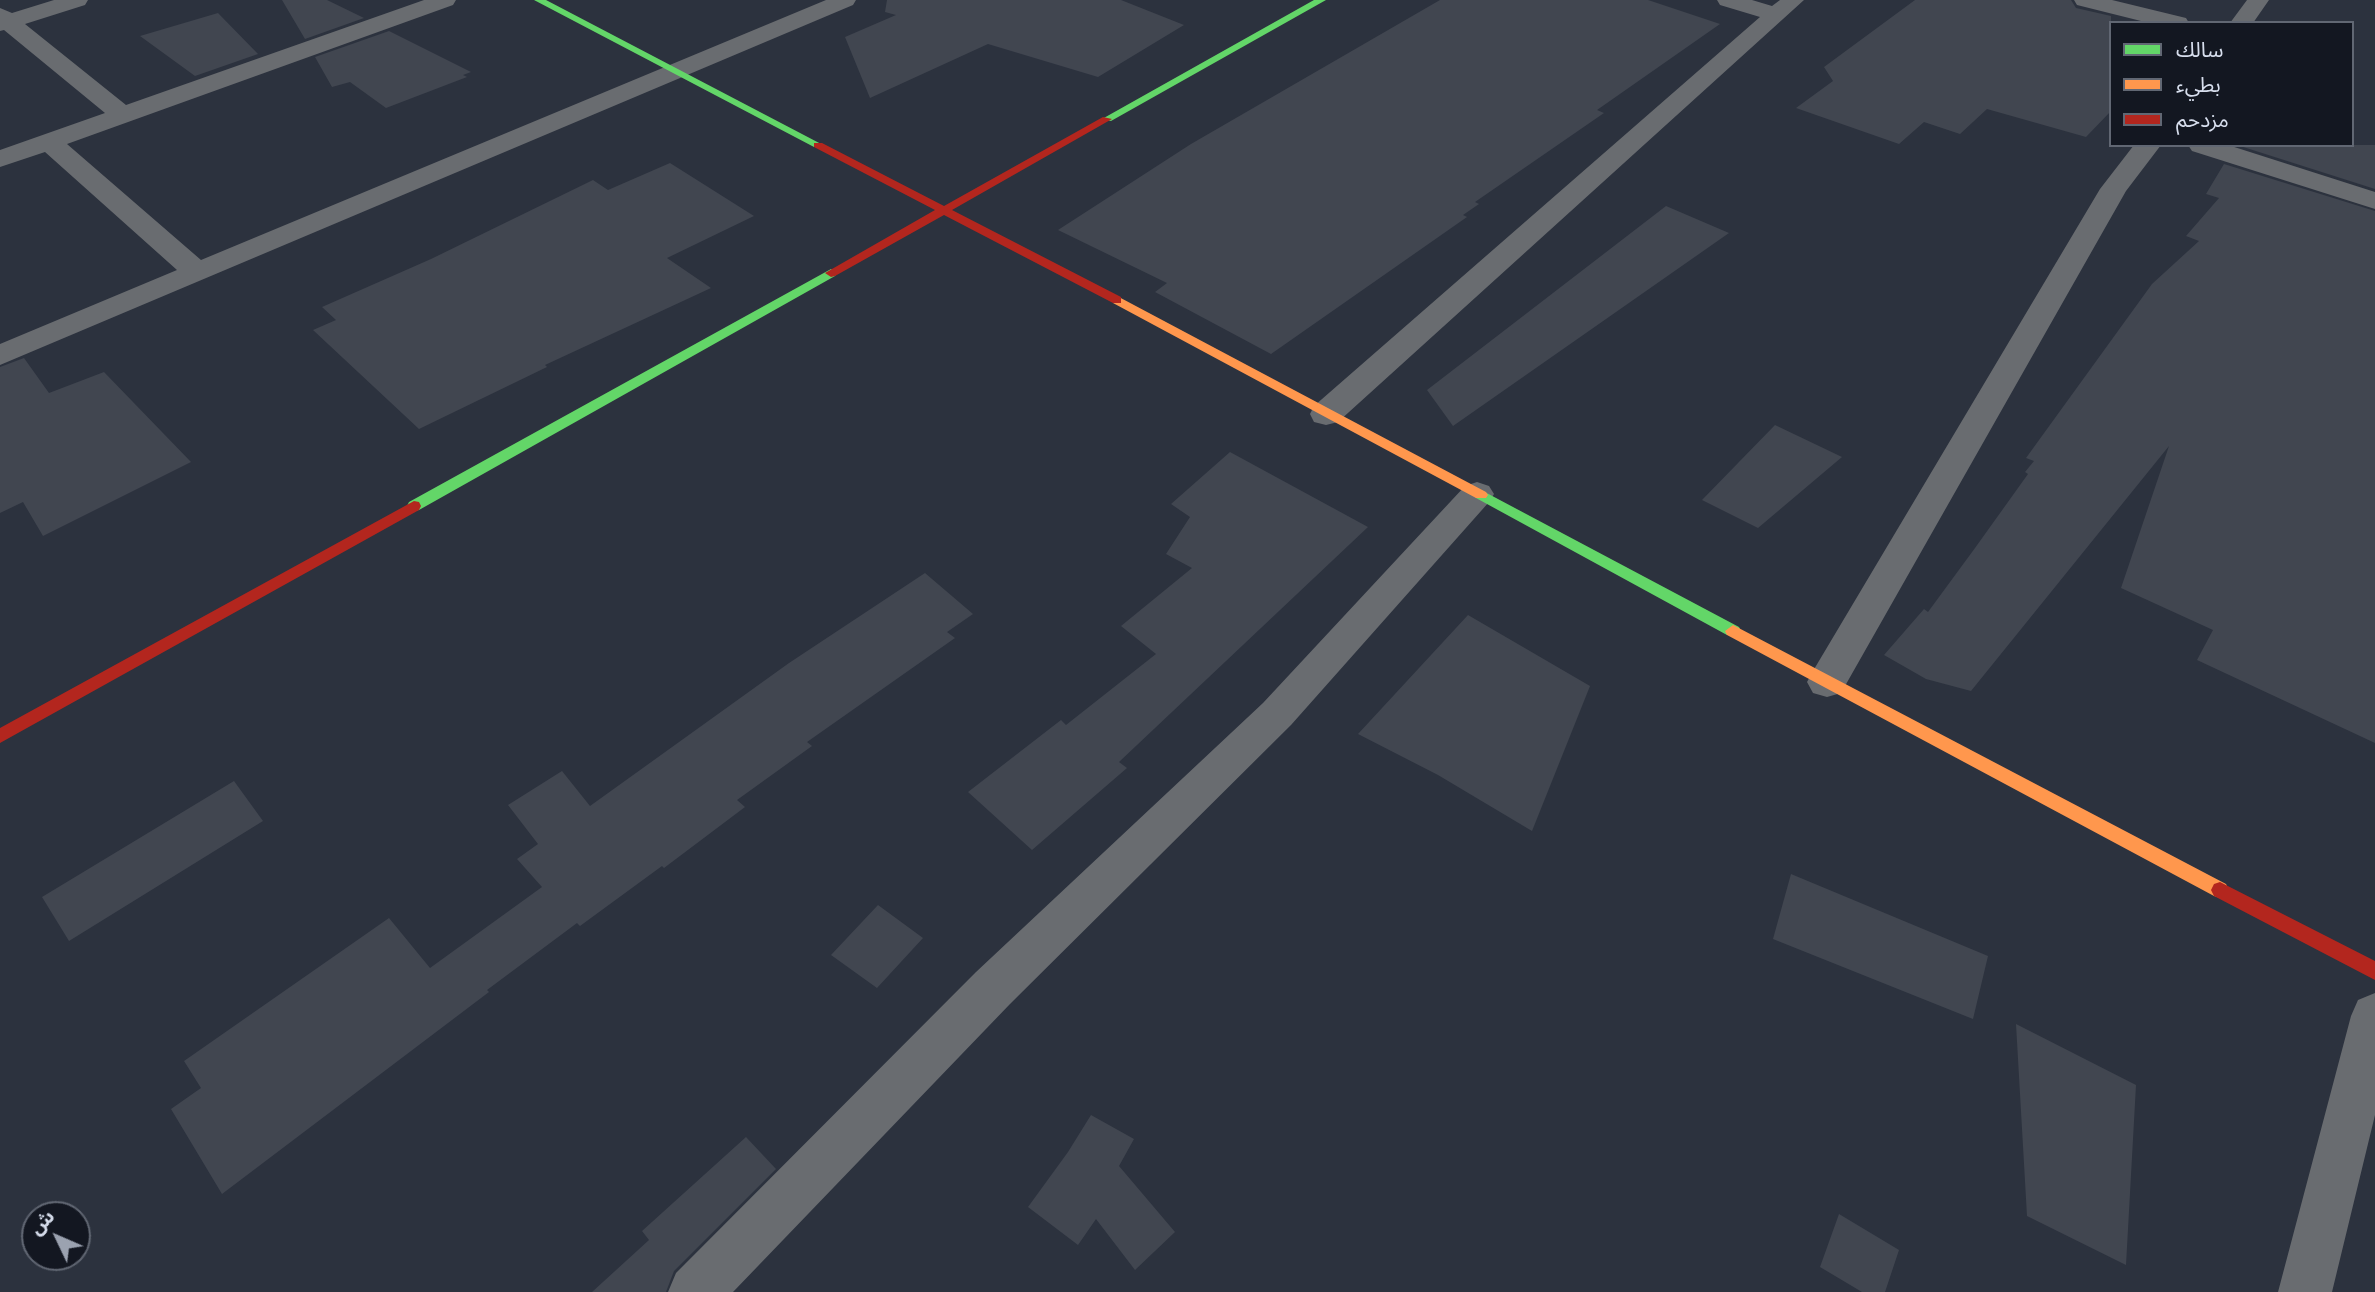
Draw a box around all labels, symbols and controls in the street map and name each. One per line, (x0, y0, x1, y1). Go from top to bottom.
legend (2109, 21, 2354, 147)
text: سالك (2176, 37, 2223, 63)
text: بطيء (2176, 72, 2221, 98)
text: مزدحم (2176, 107, 2229, 133)
north arrow (21, 1201, 91, 1271)
text: ش (25, 1205, 60, 1241)

